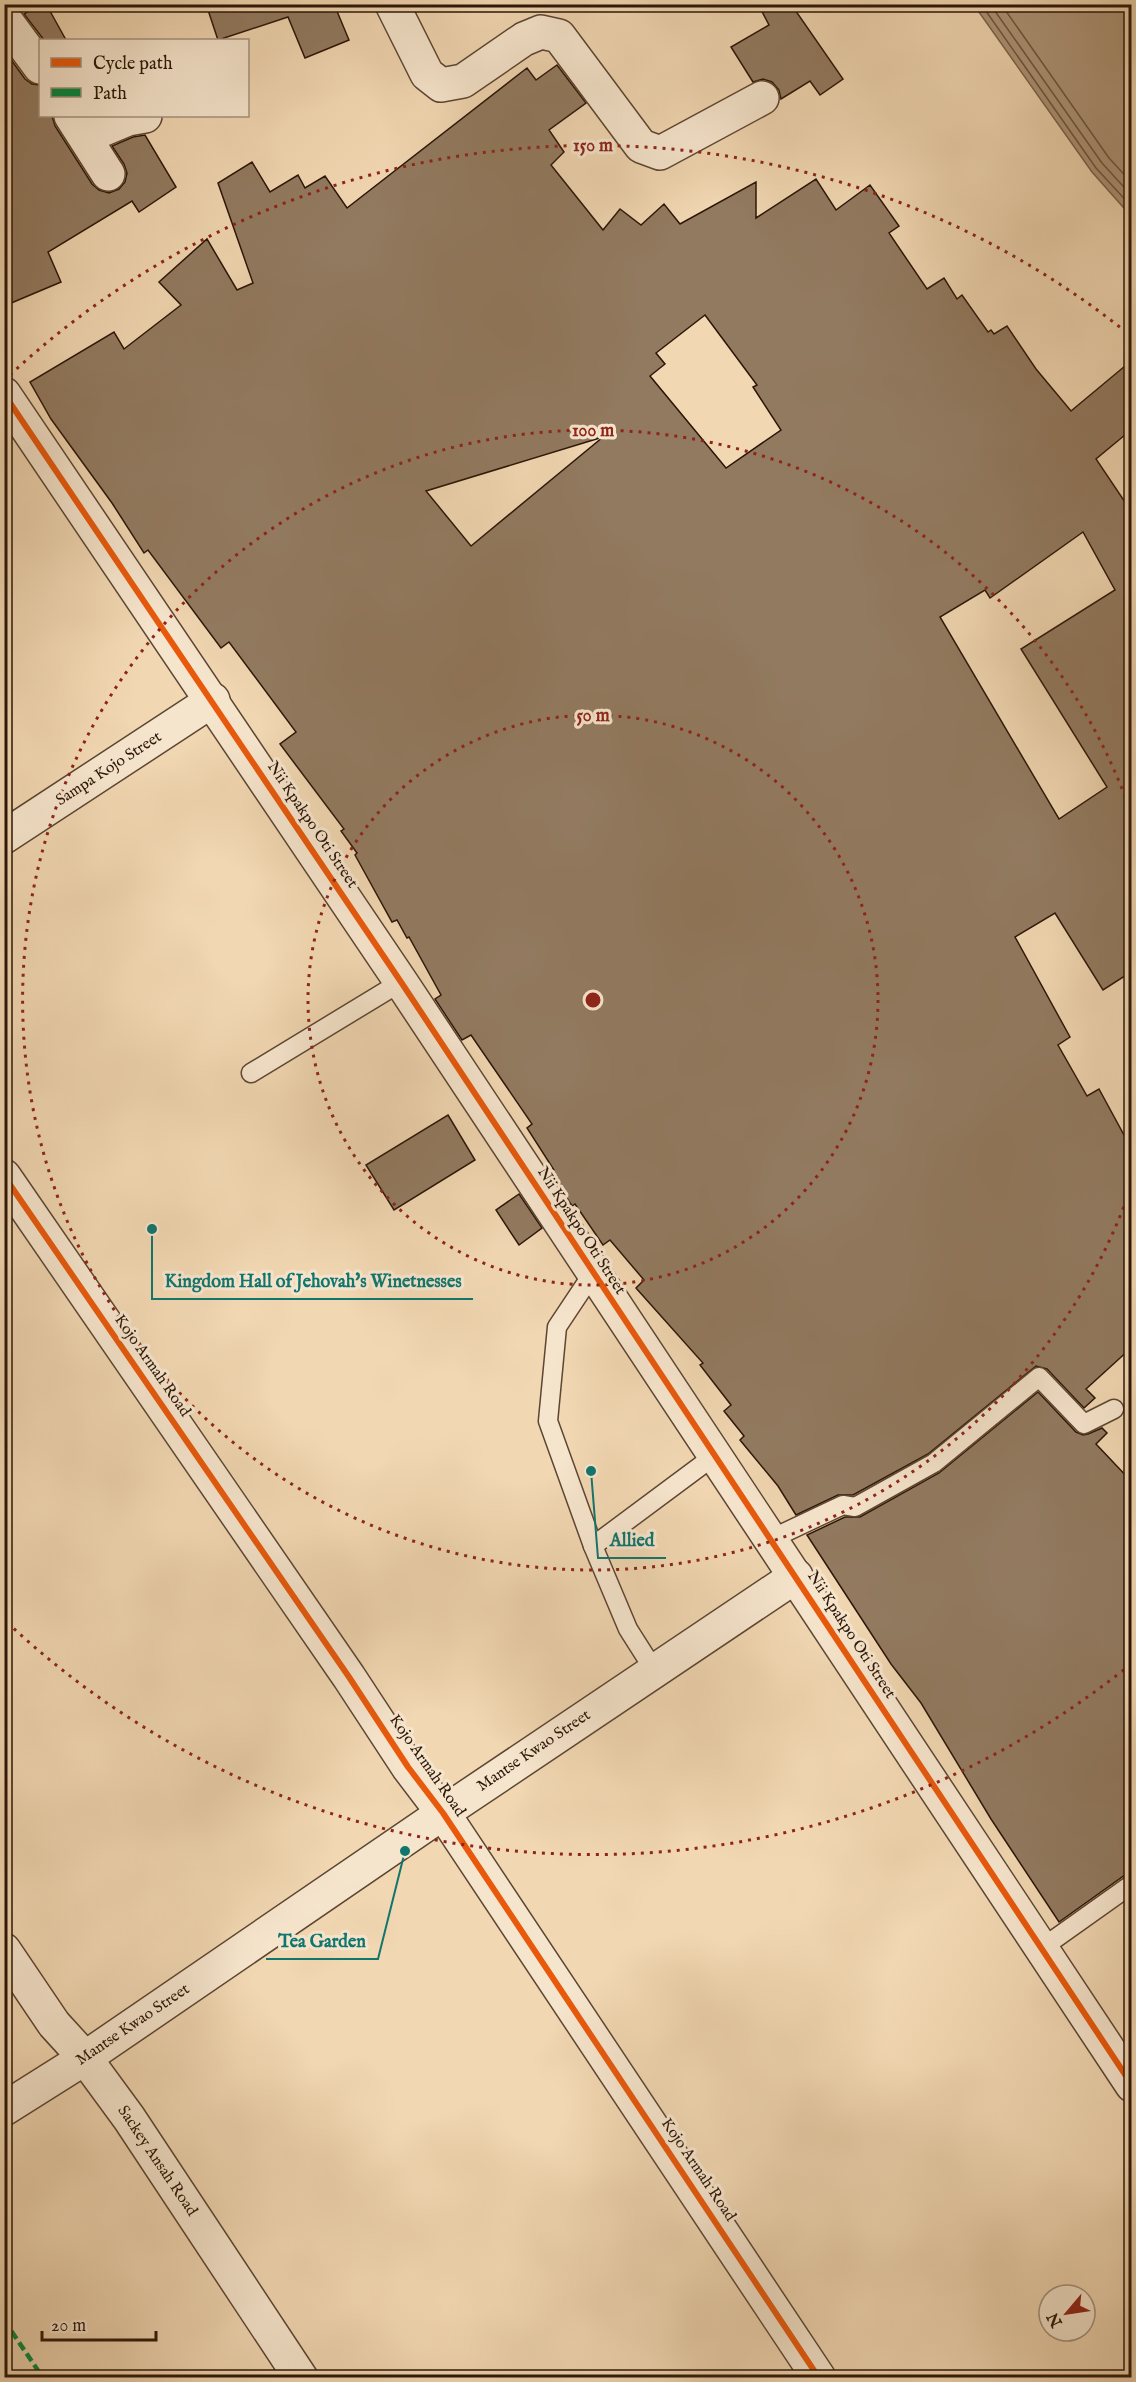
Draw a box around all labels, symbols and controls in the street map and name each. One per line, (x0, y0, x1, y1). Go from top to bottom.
legend (39, 39, 249, 117)
text: Cycle path (93, 53, 173, 76)
text: Path (93, 83, 127, 106)
text: 150 m (573, 135, 613, 158)
text: 100 m (572, 420, 614, 443)
text: 50 m (576, 705, 610, 728)
street label: Sampa Kojo Street (52, 727, 166, 811)
street label: Nii Kpakpo Oti Street (262, 758, 362, 893)
centre of rings (583, 990, 603, 1010)
street label: Nii Kpakpo Oti Street (532, 1163, 630, 1299)
callout: Kingdom Hall of Jehovah's Winetnesses (152, 1263, 473, 1299)
text: Kingdom Hall of Jehovah's Winetnesses (164, 1271, 462, 1294)
street label: Kojo Armah Road (109, 1311, 195, 1421)
callout: Allied (598, 1522, 666, 1558)
text: Allied (609, 1530, 655, 1553)
street label: Nii Kpakpo Oti Street (802, 1567, 900, 1703)
street label: Mantse Kwao Street (473, 1705, 595, 1796)
street label: Kojo Armah Road (384, 1711, 470, 1821)
callout: Tea Garden (266, 1923, 378, 1959)
text: Tea Garden (277, 1931, 366, 1954)
street label: Mantse Kwao Street (72, 1979, 194, 2070)
street label: Sackey Ansah Road (113, 2102, 202, 2221)
street label: Kojo Armah Road (656, 2115, 740, 2226)
north arrow (1037, 2283, 1097, 2343)
scale bar (42, 2304, 156, 2342)
text: N (1043, 2308, 1068, 2331)
text: 20 m (51, 2315, 86, 2338)

